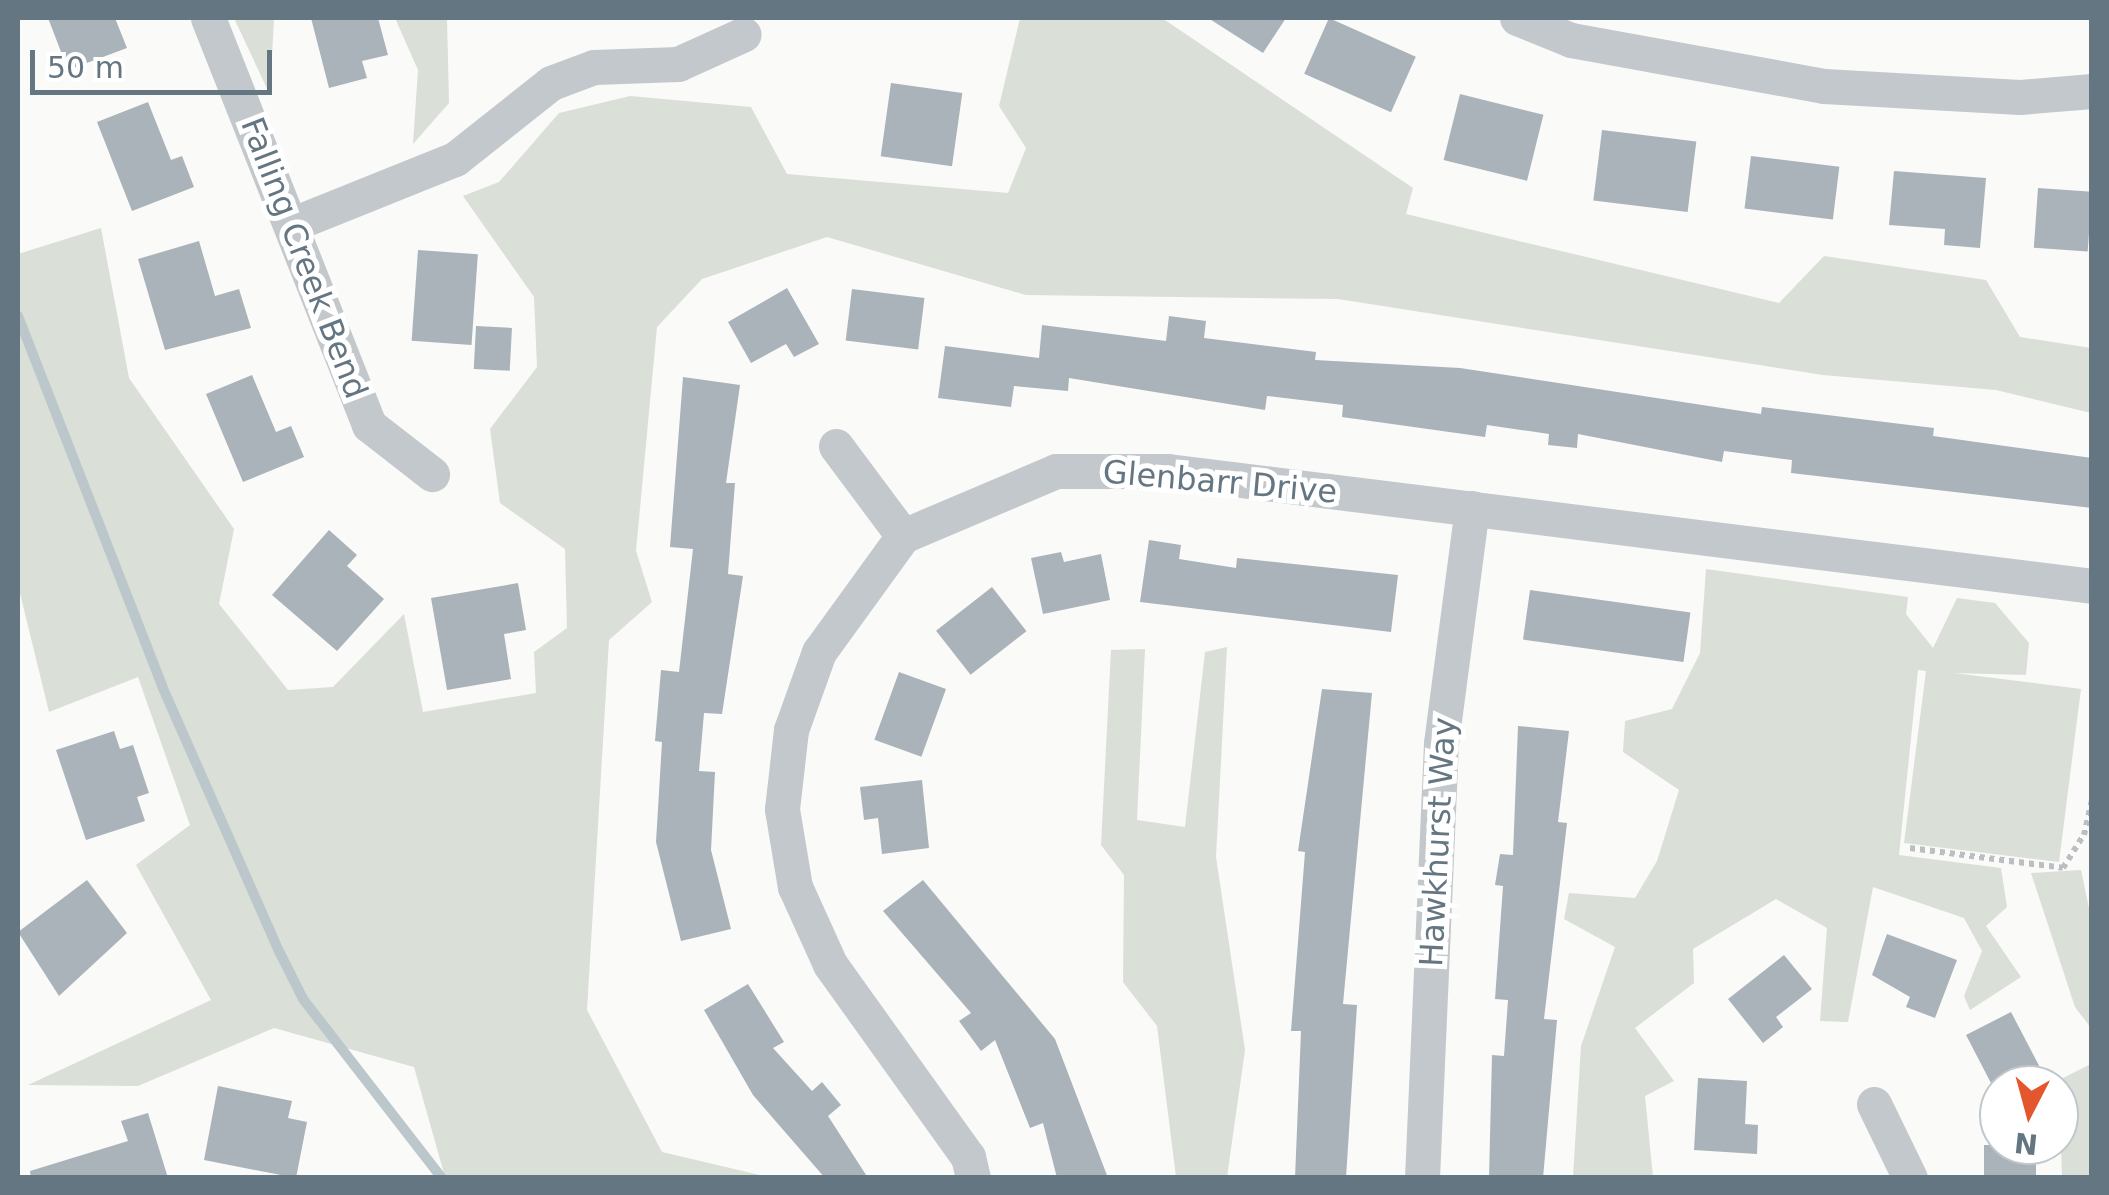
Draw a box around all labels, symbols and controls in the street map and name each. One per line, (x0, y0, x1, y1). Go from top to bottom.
scale bar (35, 30, 278, 92)
text: 50 m (47, 50, 124, 85)
street label: Falling Creek Bend (233, 112, 375, 404)
street label: Glenbarr Drive (1101, 453, 1339, 511)
street label: Hawkhurst Way (1412, 716, 1464, 968)
north arrow (1979, 1065, 2079, 1165)
text: N (2013, 1126, 2039, 1161)

